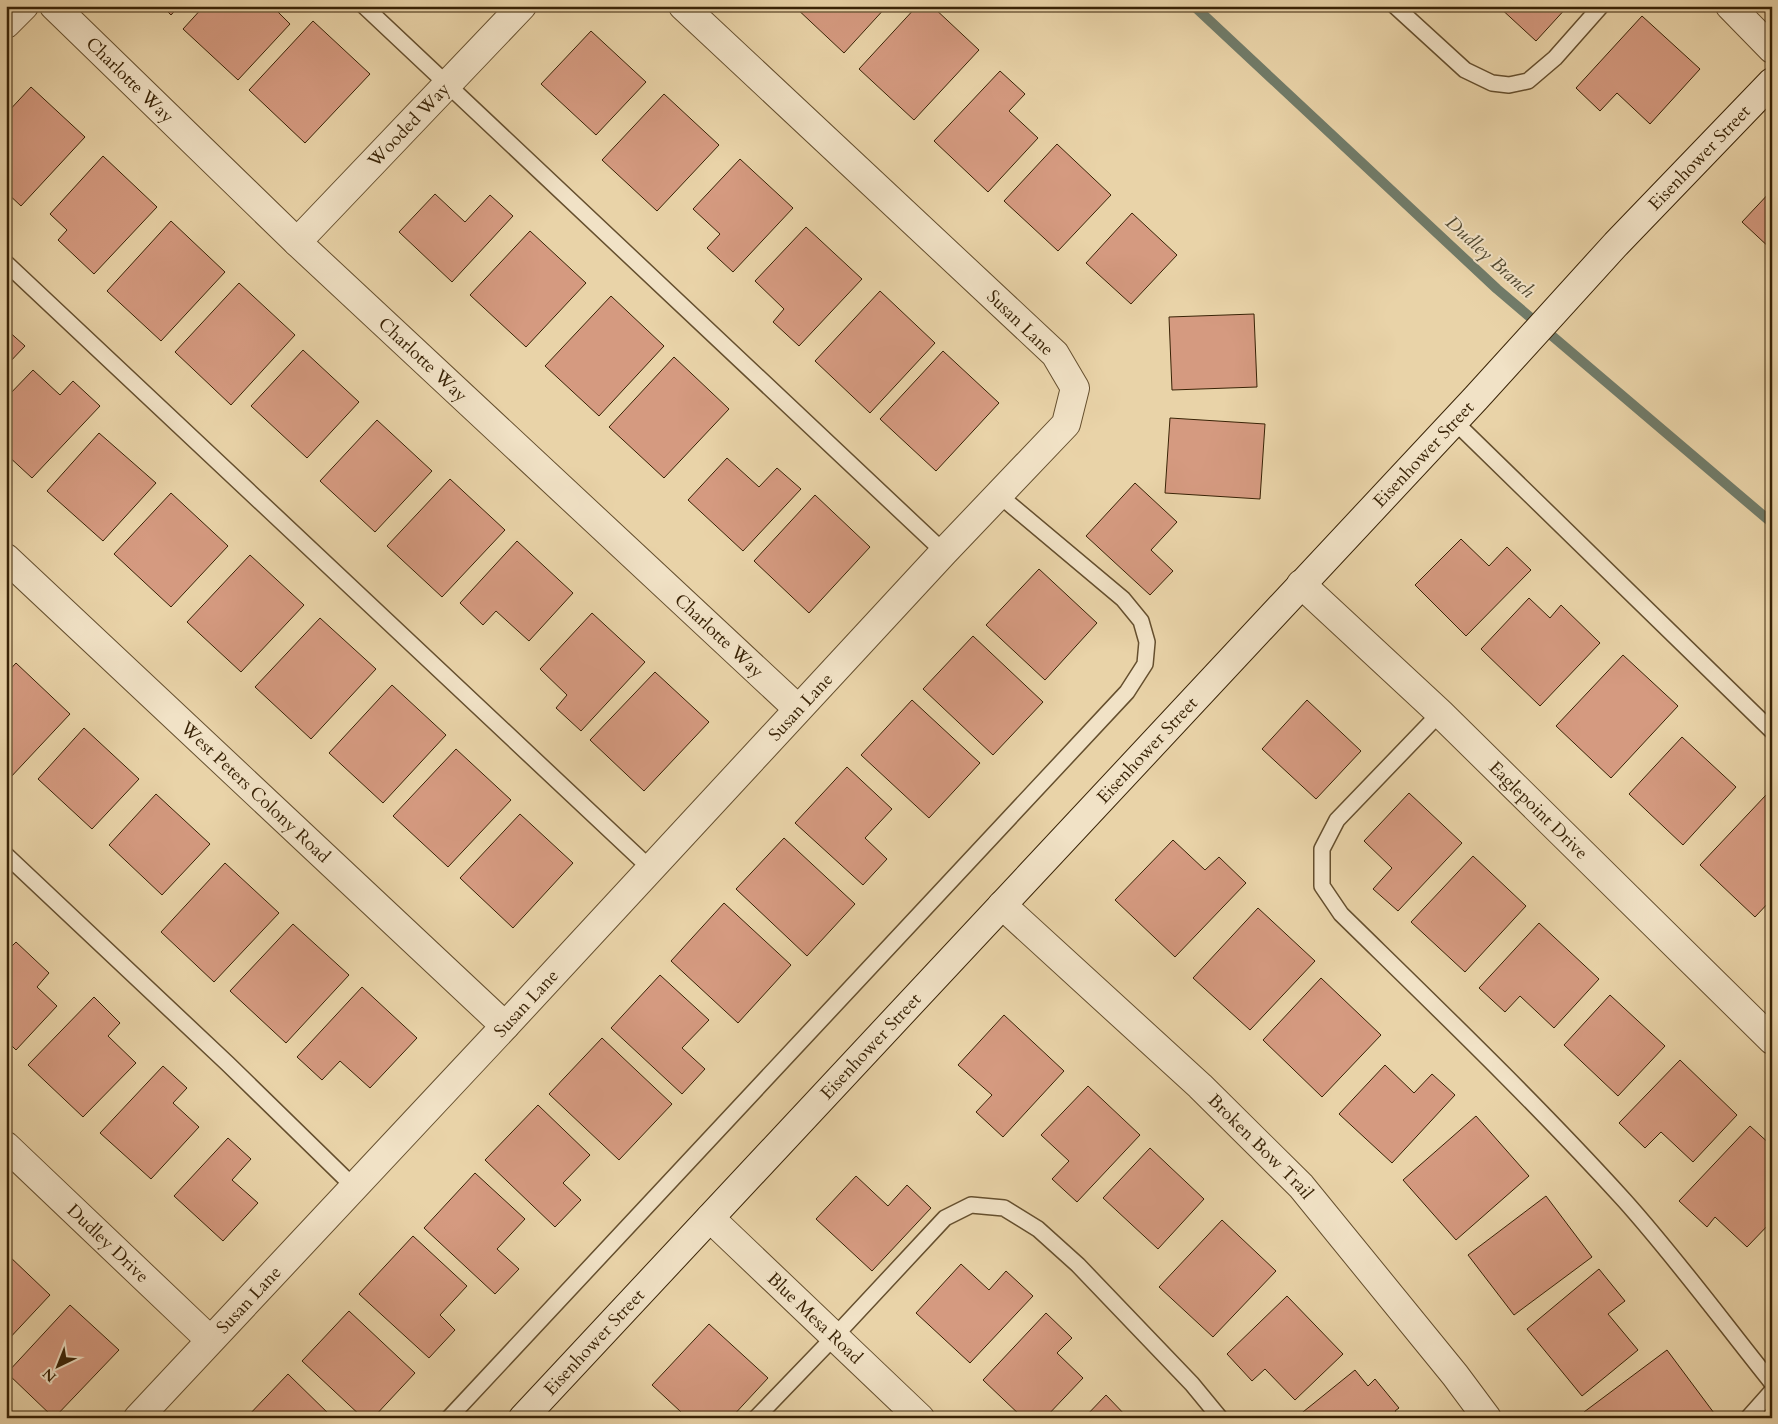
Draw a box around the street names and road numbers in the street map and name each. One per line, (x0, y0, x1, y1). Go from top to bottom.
street label: Charlotte Way (80, 31, 180, 129)
street label: Wooded Way (362, 76, 456, 173)
street label: Eisenhower Street (1642, 99, 1756, 216)
street label: Susan Lane (981, 285, 1059, 361)
street label: Charlotte Way (373, 311, 474, 408)
street label: Eisenhower Street (1367, 395, 1480, 513)
street label: Charlotte Way (669, 588, 770, 684)
street label: Susan Lane (763, 667, 839, 746)
street label: Eisenhower Street (1091, 691, 1203, 809)
street label: West Peters Colony Road (174, 715, 336, 869)
street label: Eaglepoint Drive (1483, 755, 1594, 865)
street label: Susan Lane (488, 964, 564, 1043)
street label: Eisenhower Street (814, 987, 927, 1105)
street label: Broken Bow Trail (1202, 1088, 1320, 1205)
street label: Dudley Drive (62, 1198, 155, 1288)
street label: Susan Lane (211, 1260, 287, 1339)
street label: Blue Mesa Road (762, 1266, 869, 1370)
street label: Eisenhower Street (538, 1283, 650, 1401)

